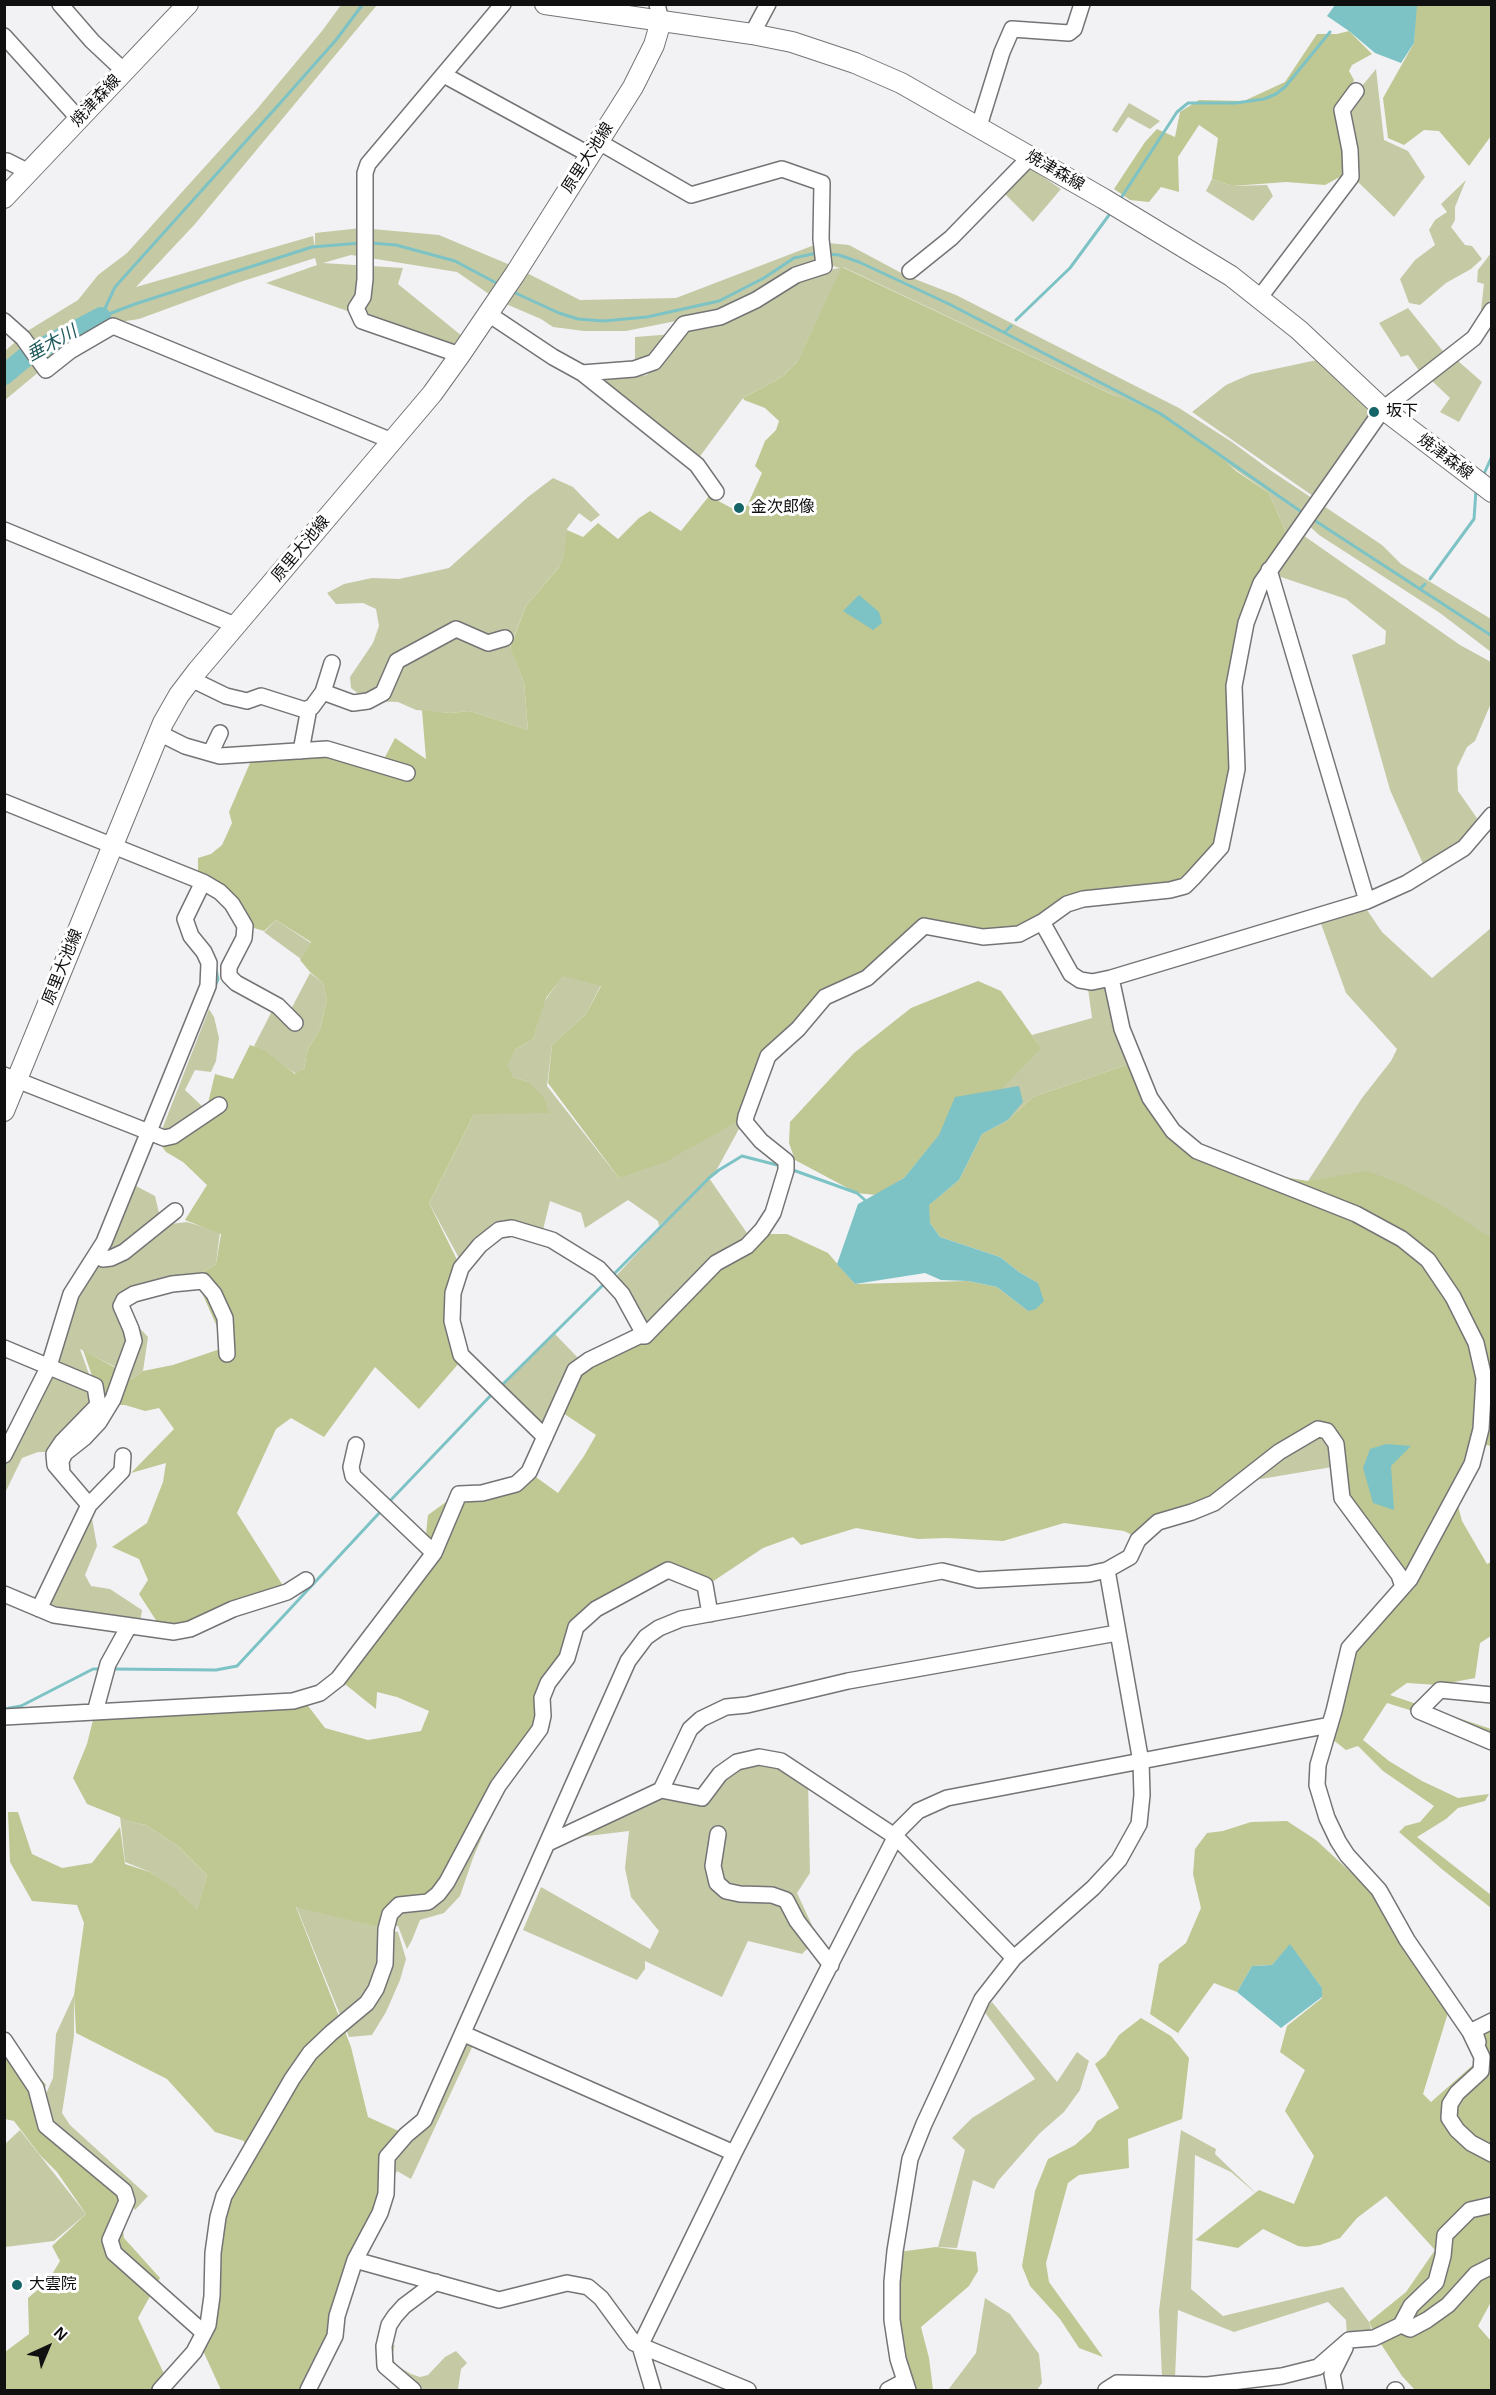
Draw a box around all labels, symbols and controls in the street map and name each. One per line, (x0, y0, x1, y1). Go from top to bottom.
street label: 焼津森線 (67, 71, 125, 131)
street label: 原里大池線 (558, 119, 618, 197)
street label: 焼津森線 (1022, 147, 1088, 195)
water label: 垂木川 (23, 321, 81, 367)
place label: 坂下 (1386, 402, 1418, 422)
marker: 坂下 (1367, 405, 1381, 419)
street label: 焼津森線 (1414, 430, 1476, 484)
place label: 金次郎像 (751, 498, 815, 518)
marker: 金次郎像 (732, 501, 746, 515)
street label: 原里大池線 (268, 512, 334, 586)
street label: 原里大池線 (39, 926, 87, 1008)
place label: 大雲院 (29, 2275, 77, 2295)
marker: 大雲院 (10, 2278, 24, 2292)
north arrow (18, 2317, 78, 2377)
text: N (51, 2324, 71, 2344)

